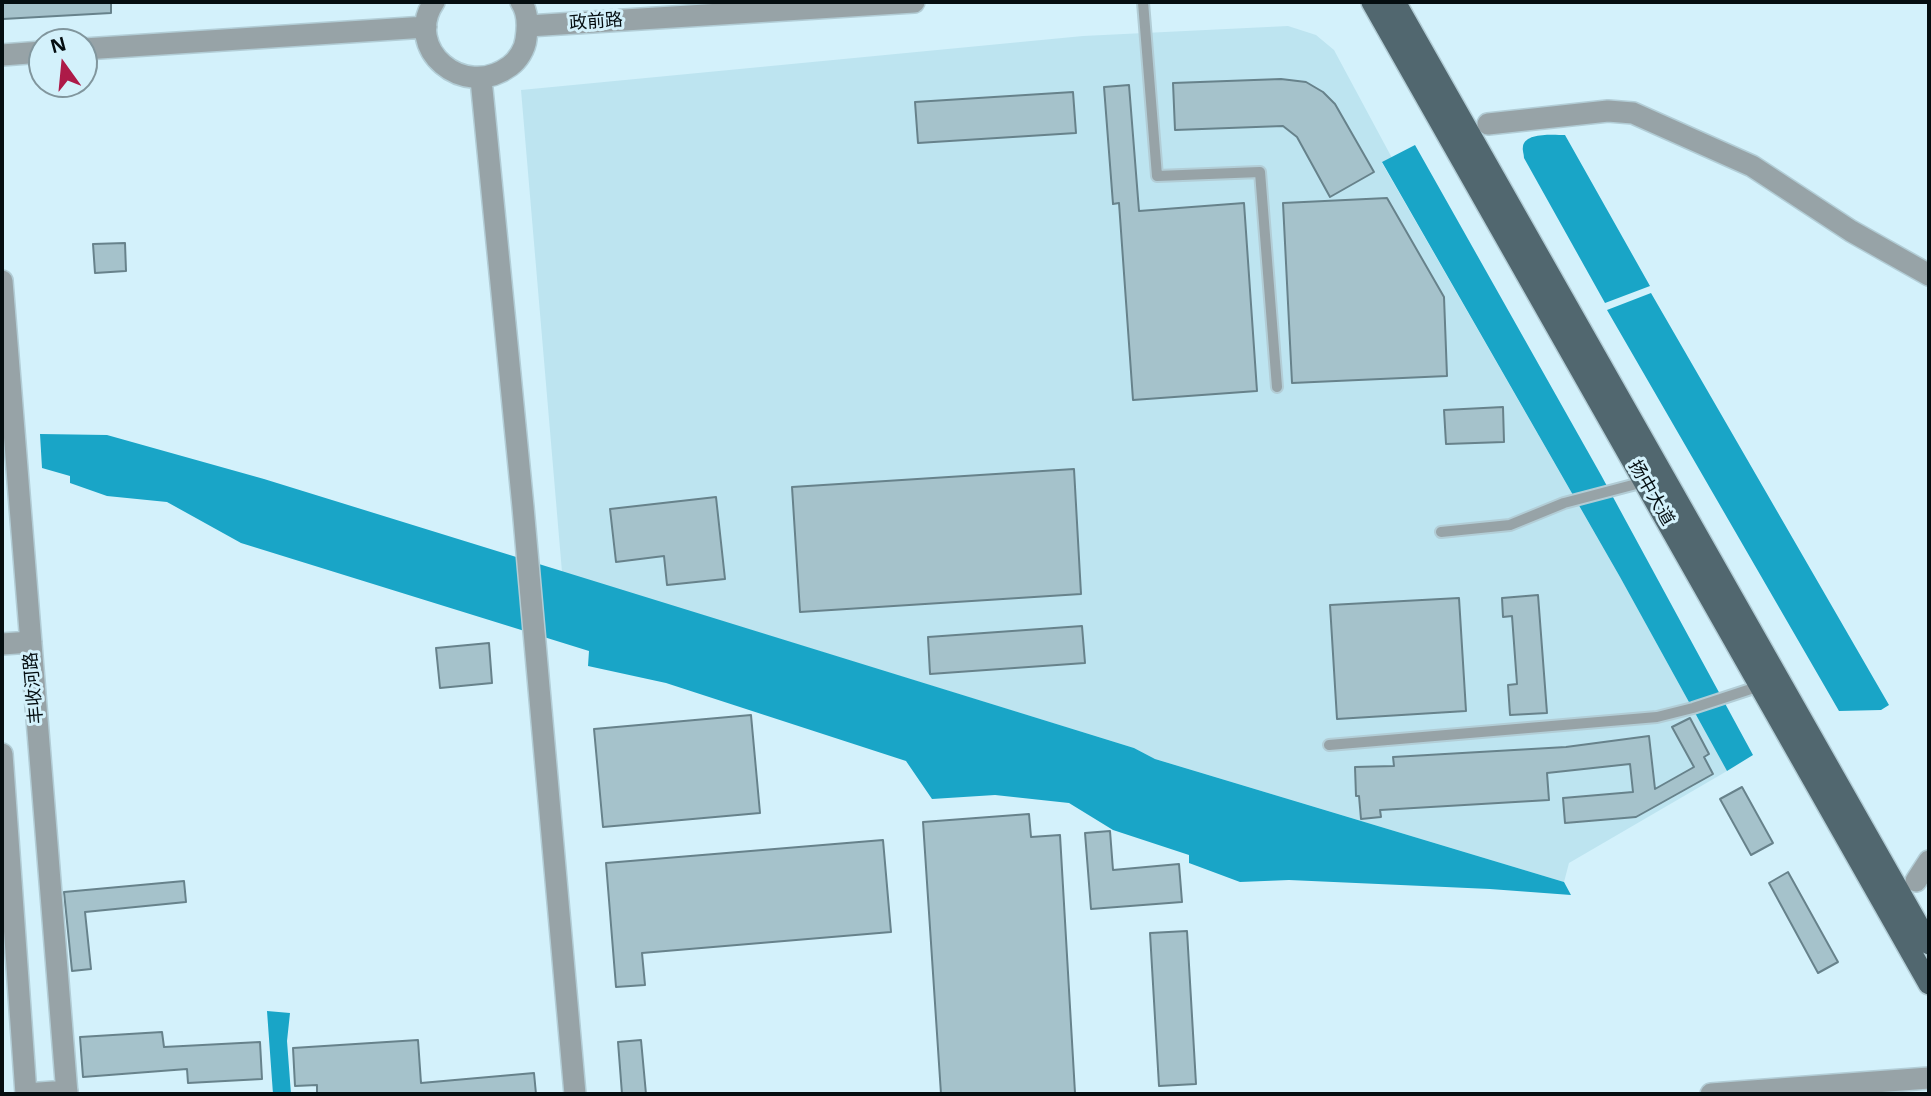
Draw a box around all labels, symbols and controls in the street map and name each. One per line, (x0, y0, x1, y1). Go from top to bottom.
street label: 政前路 (568, 9, 624, 35)
north arrow (28, 28, 98, 98)
text: N (47, 30, 69, 59)
street label: 扬中大道 (1624, 456, 1678, 530)
street label: 丰收河路 (20, 651, 48, 725)

